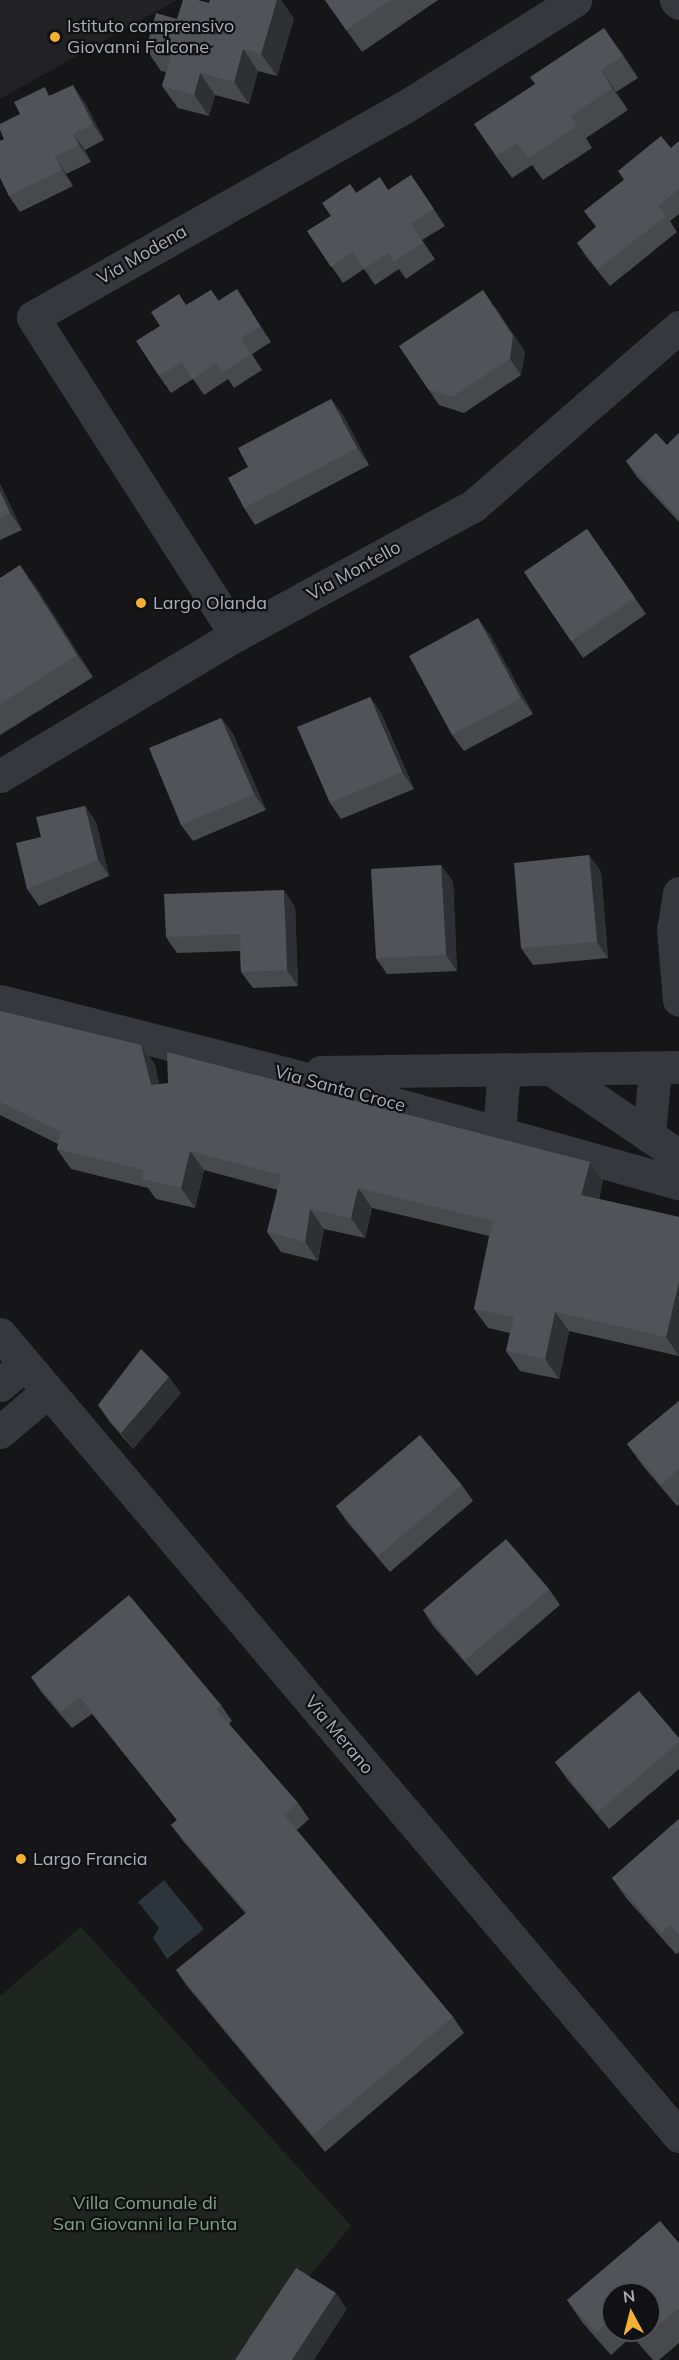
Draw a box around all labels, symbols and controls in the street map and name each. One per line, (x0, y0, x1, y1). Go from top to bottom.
place label: Istituto comprensivo Giovanni Falcone (67, 16, 234, 58)
marker: Istituto comprensivo Giovanni Falcone (48, 30, 62, 44)
street label: Via Modena (93, 221, 191, 289)
street label: Via Montello (304, 536, 404, 606)
place label: Largo Olanda (153, 592, 267, 614)
marker: Largo Olanda (134, 596, 148, 610)
street label: Via Santa Croce (272, 1061, 408, 1117)
street label: Via Merano (300, 1691, 378, 1779)
place label: Largo Francia (33, 1848, 148, 1870)
marker: Largo Francia (14, 1852, 28, 1866)
park label: Villa Comunale di San Giovanni la Punta (53, 2193, 237, 2236)
north arrow (601, 2282, 661, 2342)
text: N (622, 2285, 636, 2307)

